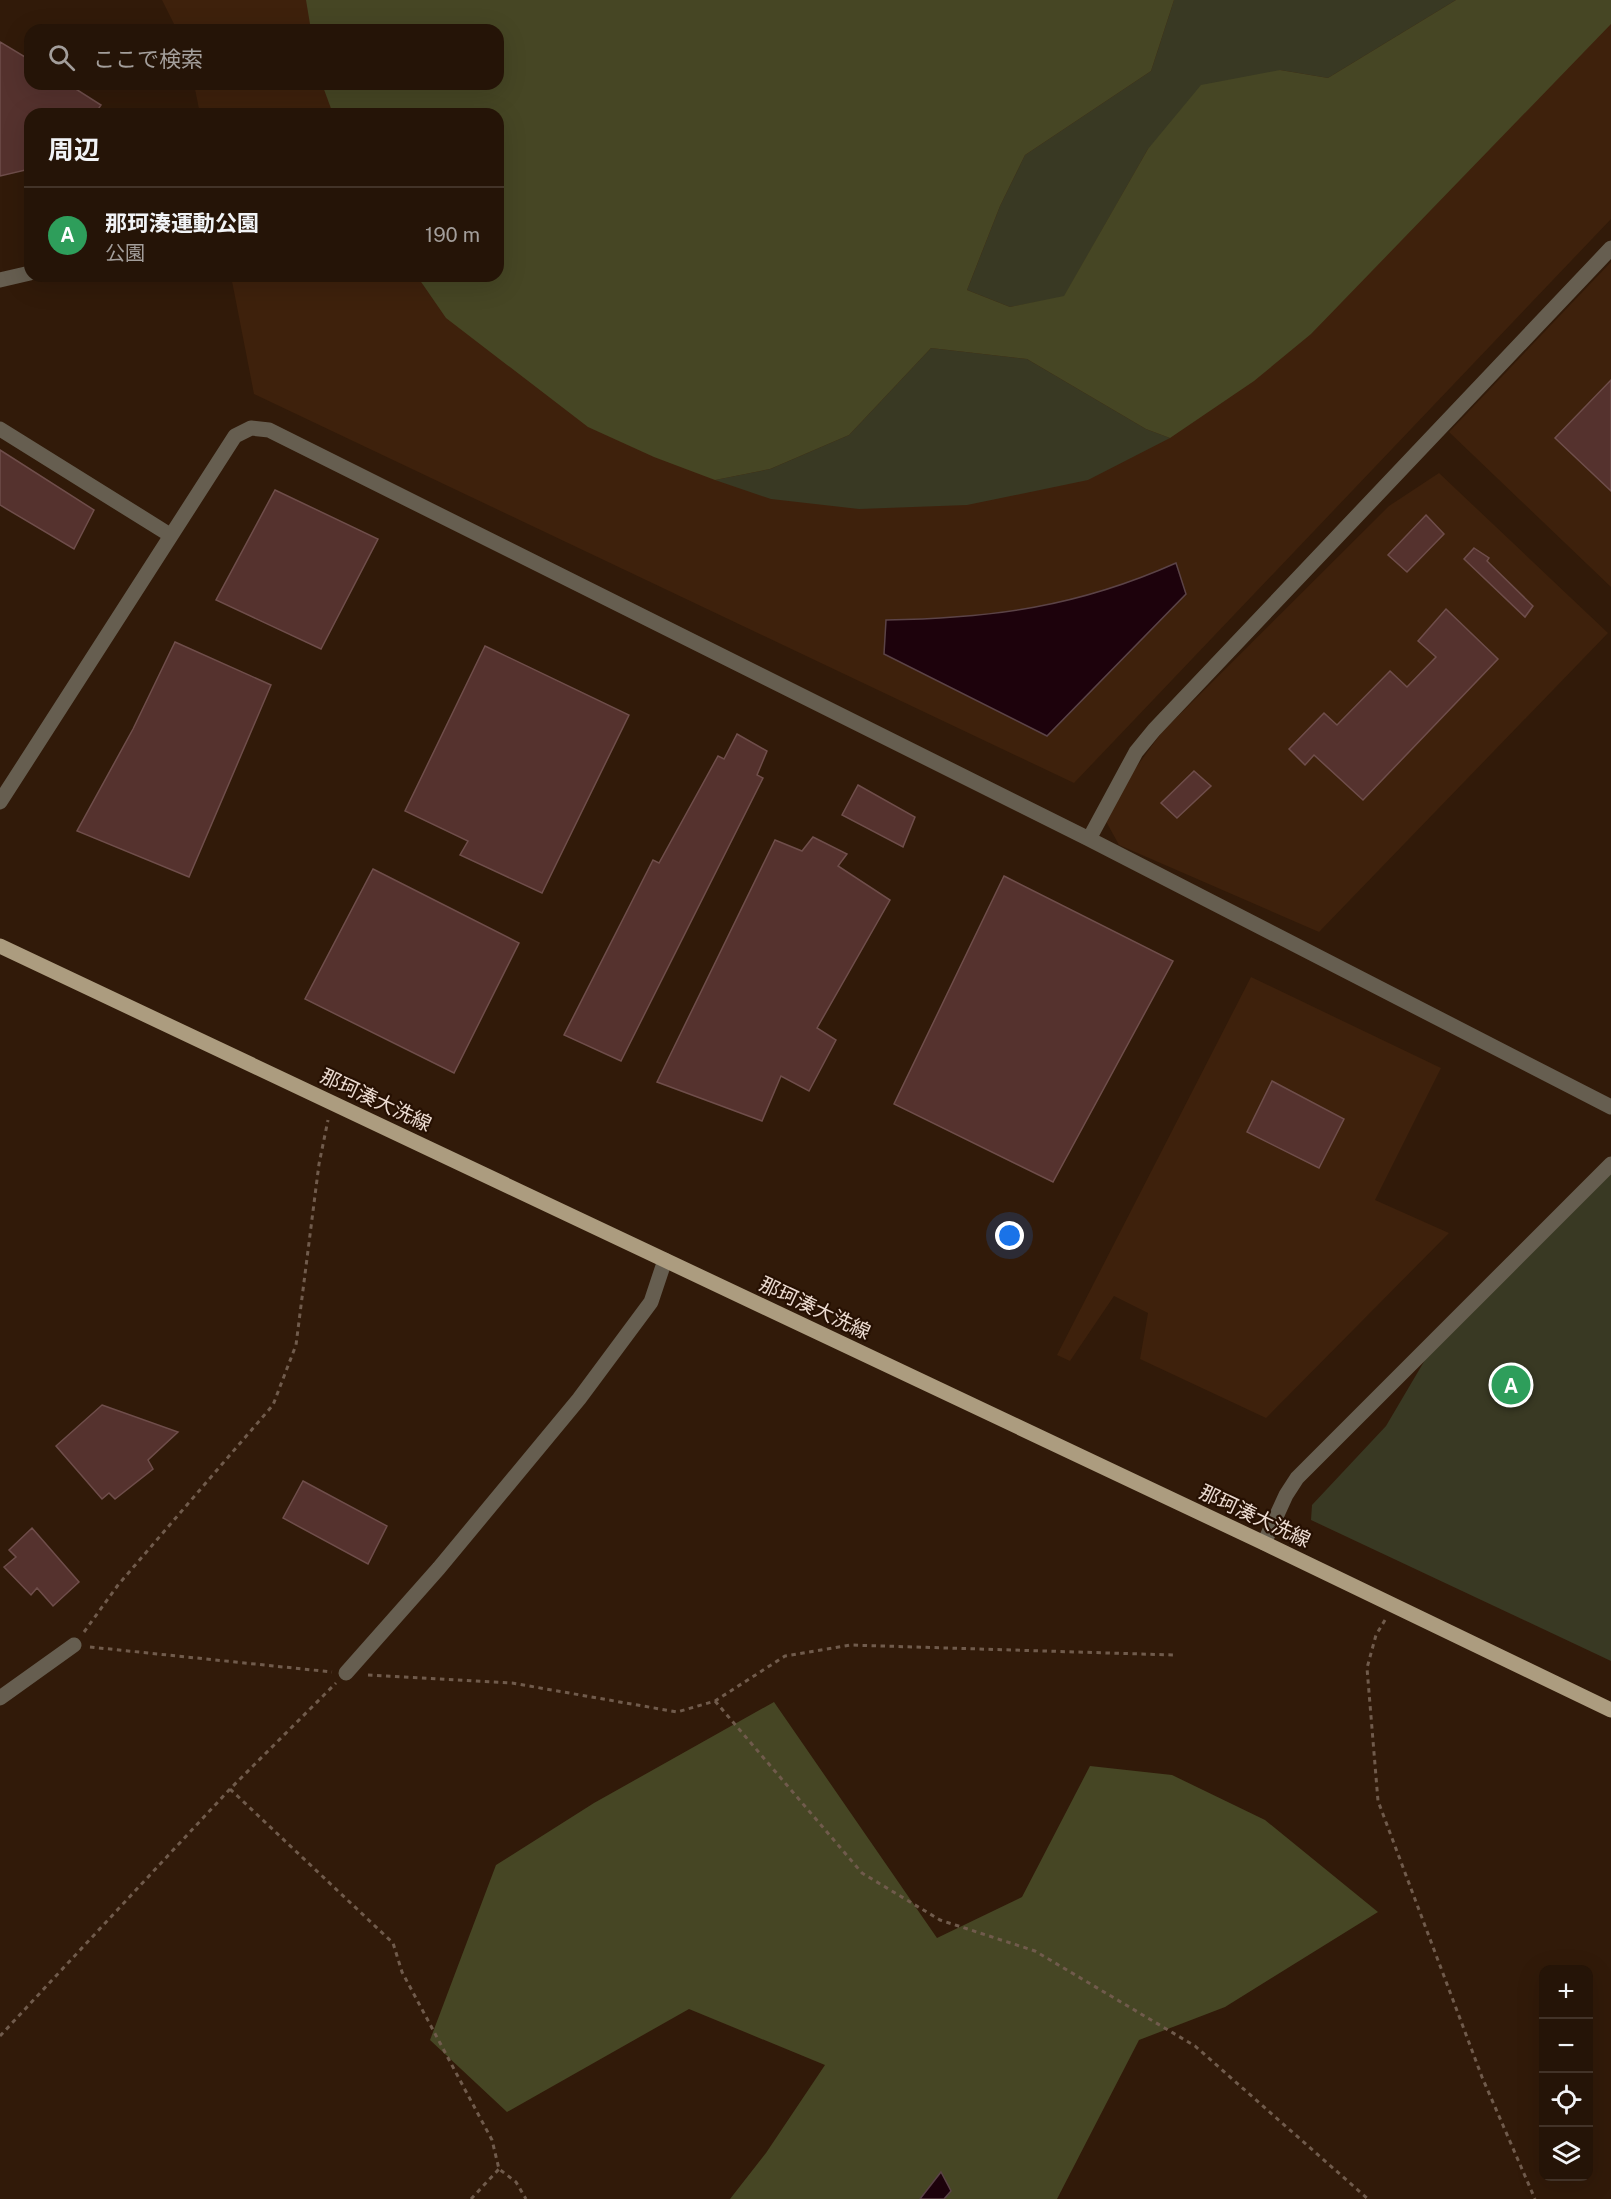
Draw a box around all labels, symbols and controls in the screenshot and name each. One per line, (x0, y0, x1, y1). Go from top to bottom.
search box (24, 24, 504, 90)
icon: search (45, 41, 78, 74)
text: ここで検索 (93, 46, 203, 72)
text: 周辺 (48, 134, 100, 165)
text: 那珂湊運動公園 (105, 210, 259, 236)
text: A (60, 223, 75, 247)
text: 190 m (425, 223, 480, 247)
text: 公園 (105, 241, 145, 265)
street label: 那珂湊大洗線 (317, 1064, 435, 1136)
your location (995, 1221, 1024, 1250)
street label: 那珂湊大洗線 (756, 1272, 874, 1344)
pin: A (1492, 1362, 1530, 1408)
street label: 那珂湊大洗線 (1196, 1480, 1314, 1552)
map controls (1539, 1965, 1593, 2181)
button: + (1539, 1965, 1593, 2019)
button: − (1539, 2019, 1593, 2073)
button: locate (1539, 2073, 1593, 2127)
button: layers (1539, 2127, 1593, 2181)

